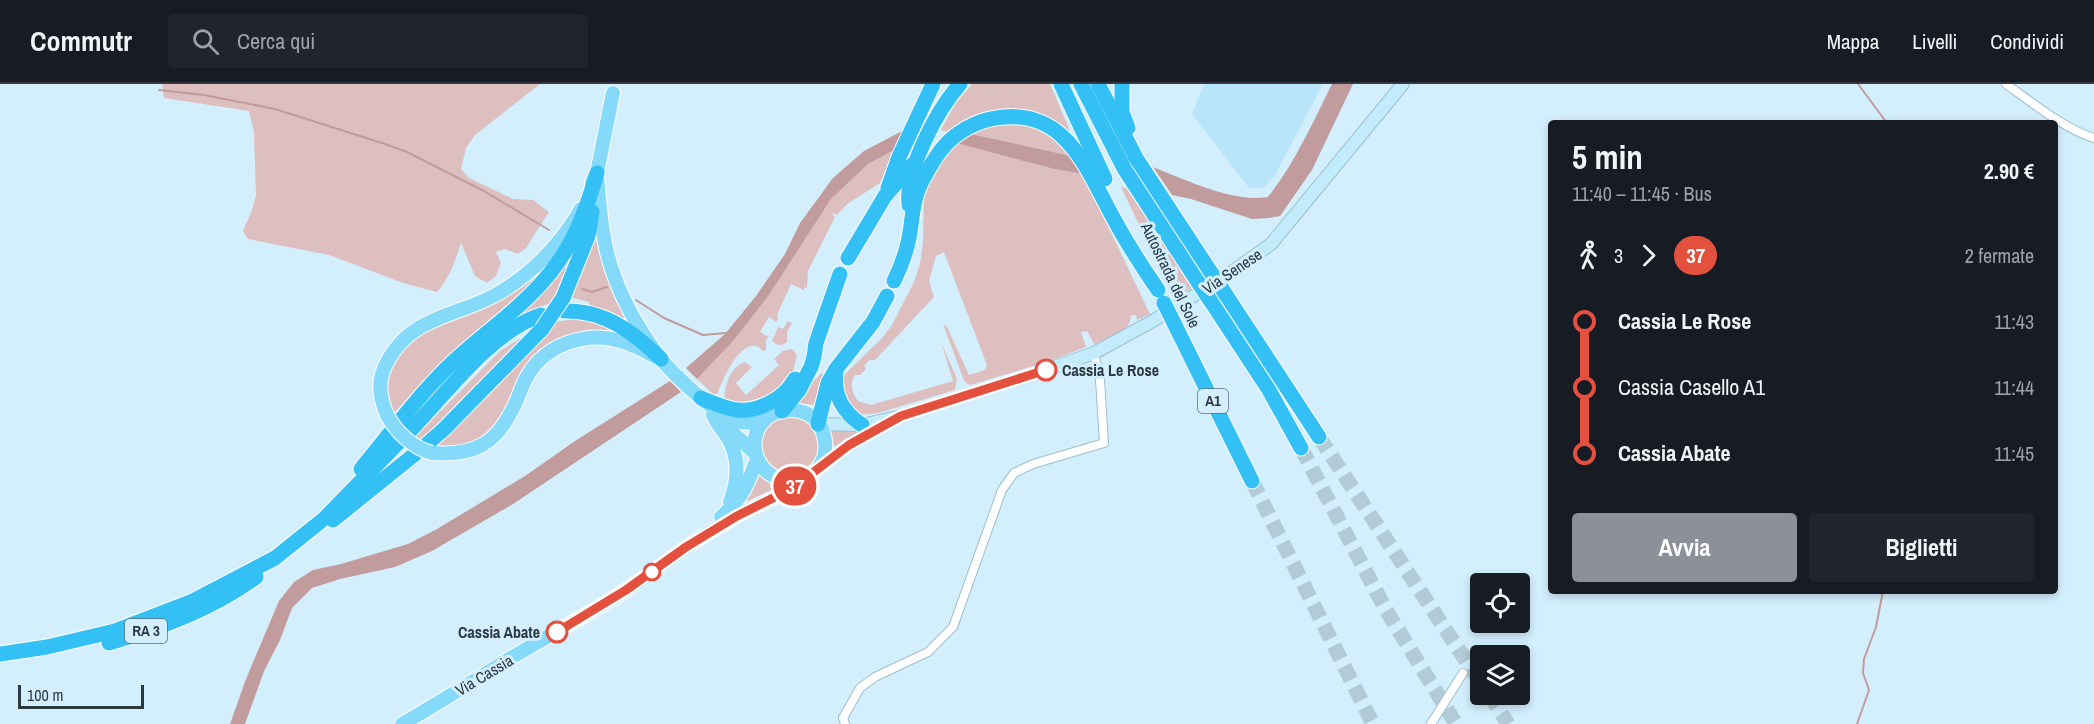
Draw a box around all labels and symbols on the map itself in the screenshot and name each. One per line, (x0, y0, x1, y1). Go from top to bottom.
street label: Autostrada del Sole (1136, 218, 1206, 331)
street label: Via Senese (1198, 243, 1266, 299)
marker: Cassia Le Rose (1035, 359, 1057, 381)
place label: Cassia Le Rose (1062, 359, 1159, 381)
road number: A1 (1198, 389, 1228, 413)
line badge: 37 (768, 466, 822, 506)
unlabelled marker (643, 563, 661, 581)
road number: RA 3 (125, 619, 167, 643)
place label: Cassia Abate (458, 621, 540, 643)
marker: Cassia Abate (546, 621, 568, 643)
street label: Via Cassia (451, 649, 518, 701)
scale bar (18, 682, 144, 710)

